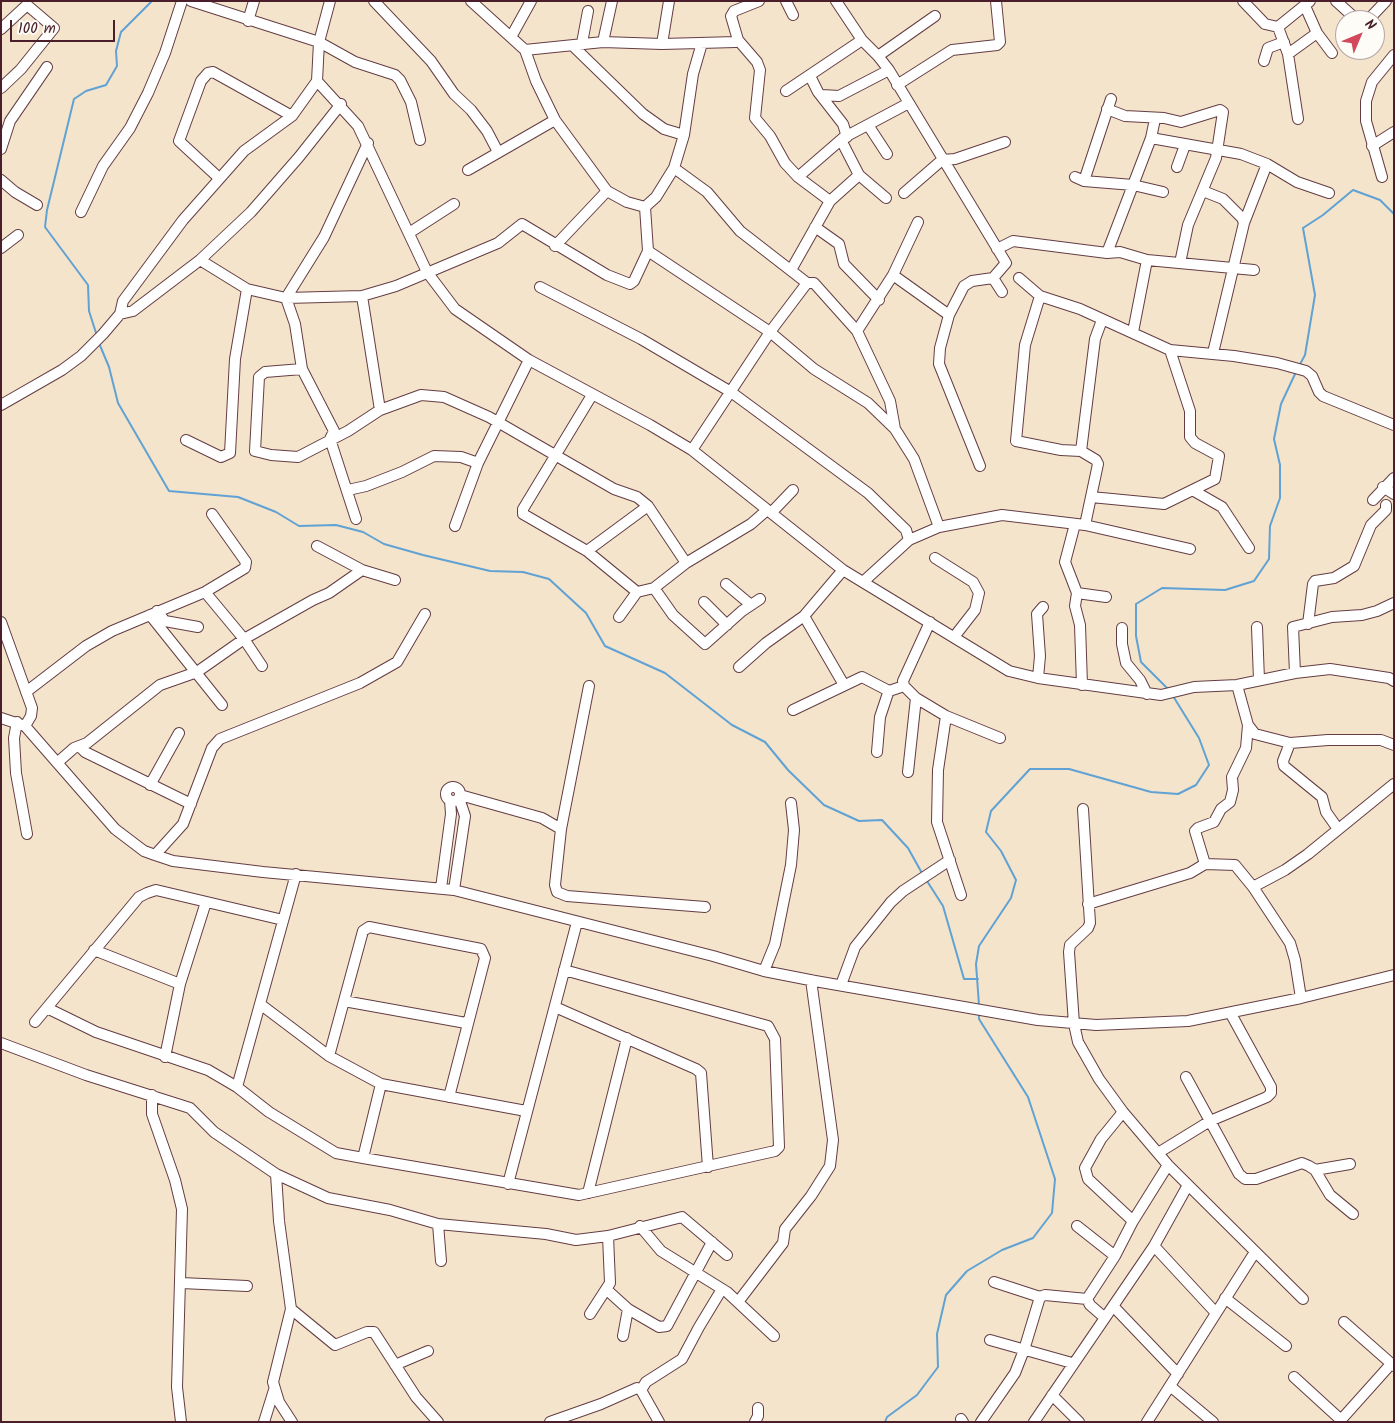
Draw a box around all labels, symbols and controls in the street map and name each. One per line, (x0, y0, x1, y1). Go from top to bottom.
scale bar (12, 10, 118, 42)
north arrow (1335, 10, 1385, 60)
text: N (1359, 14, 1381, 36)
text: 100 m (18, 17, 56, 41)

